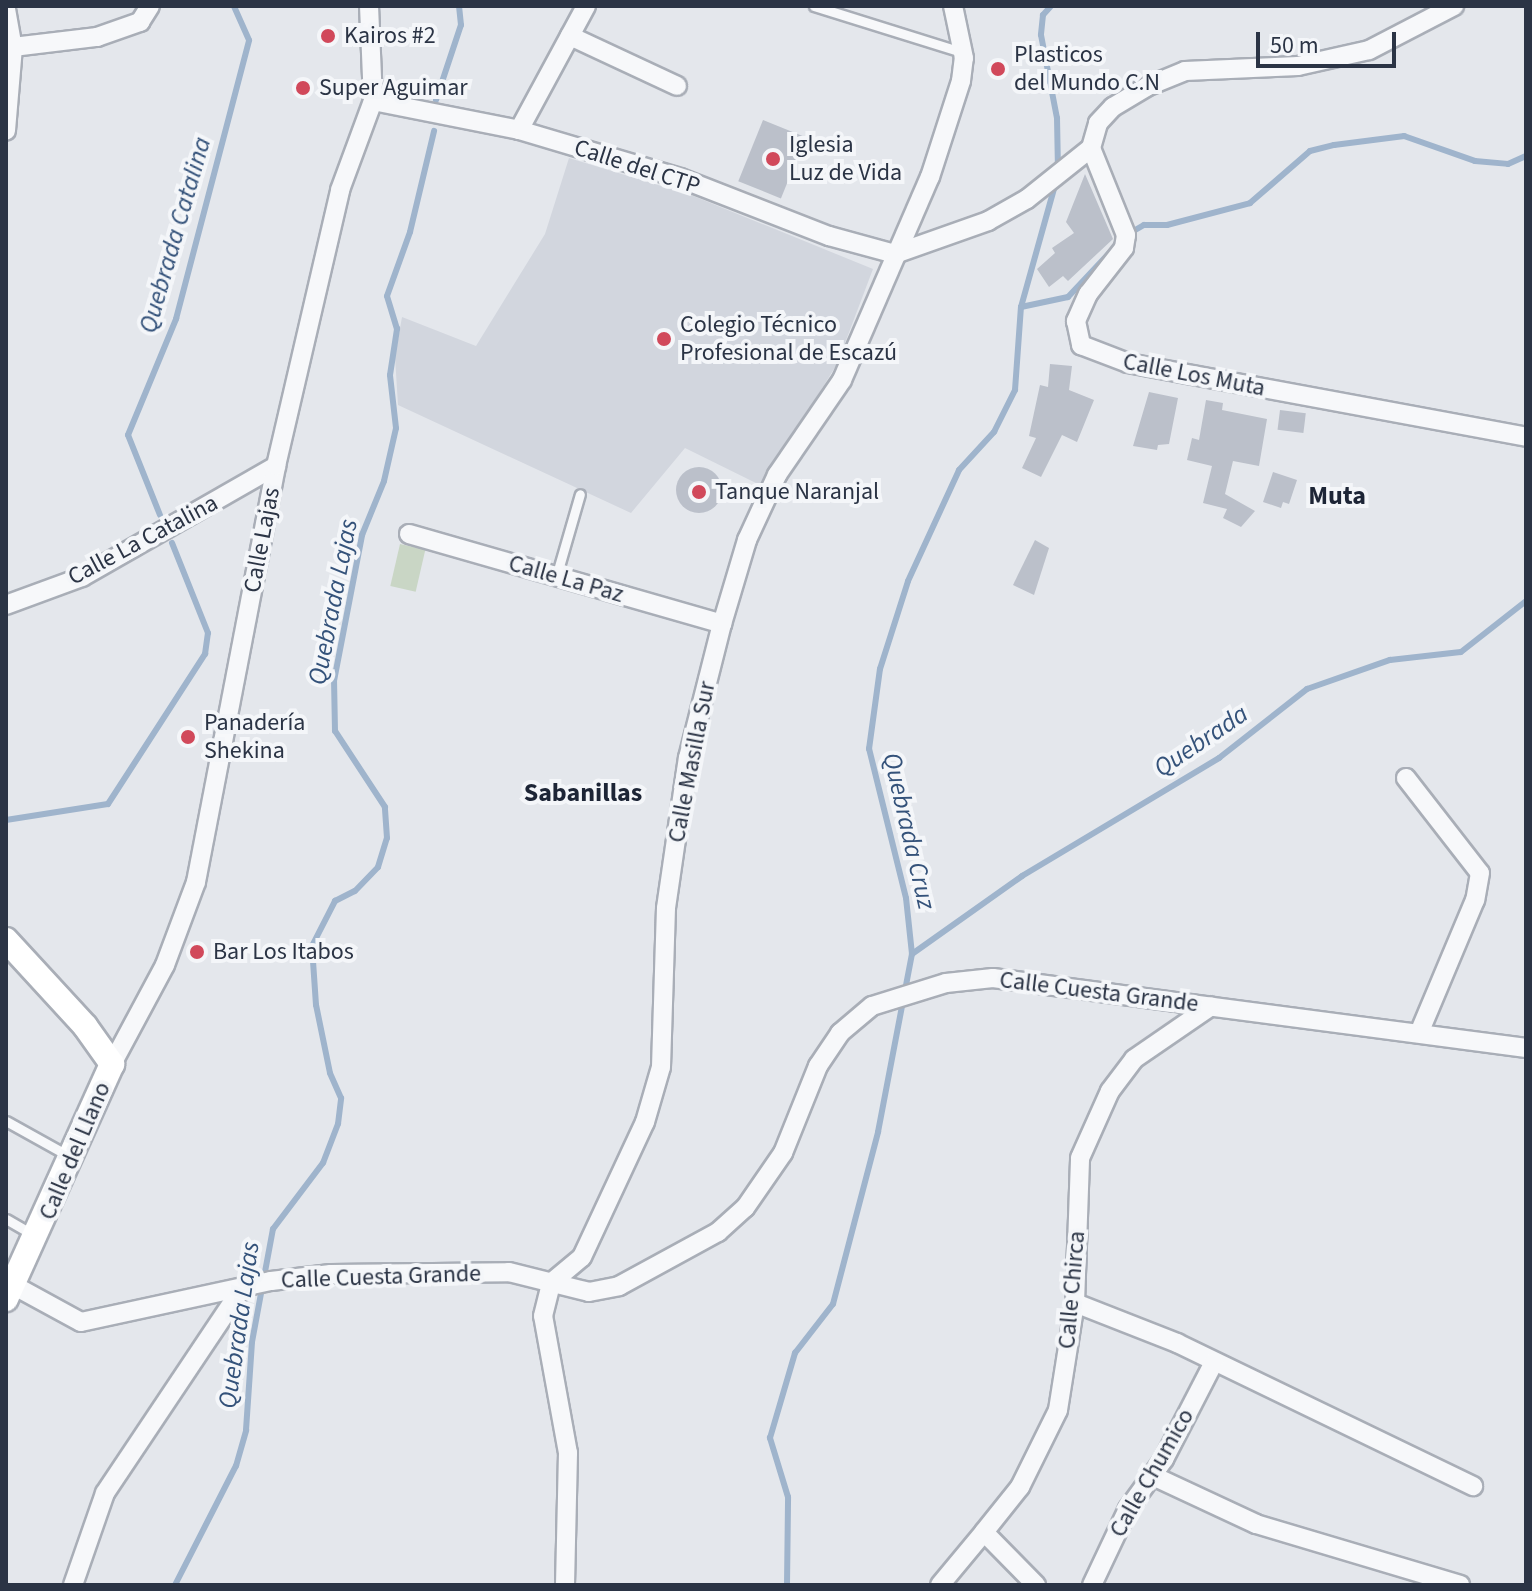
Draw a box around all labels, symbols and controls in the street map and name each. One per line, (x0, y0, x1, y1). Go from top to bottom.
scale bar (1260, 16, 1400, 66)
place label: Kairos #2 (344, 22, 436, 50)
marker: Kairos #2 (319, 27, 337, 45)
text: 50 m (1270, 28, 1319, 63)
place label: Plasticos del Mundo C.N (1014, 41, 1160, 97)
marker: Plasticos del Mundo C.N (989, 60, 1007, 78)
place label: Super Aguimar (319, 74, 468, 102)
marker: Super Aguimar (294, 79, 312, 97)
place label: Iglesia Luz de Vida (789, 131, 902, 187)
water label: Quebrada Catalina (132, 133, 218, 337)
street label: Calle del CTP (570, 133, 704, 201)
marker: Iglesia Luz de Vida (764, 150, 782, 168)
place label: Colegio Técnico Profesional de Escazú (680, 311, 897, 367)
marker: Colegio Técnico Profesional de Escazú (655, 330, 673, 348)
street label: Calle Los Muta (1121, 347, 1267, 403)
place label: Tanque Naranjal (715, 478, 879, 506)
district label: Muta (1308, 480, 1366, 512)
marker: Tanque Naranjal (690, 483, 708, 501)
street label: Calle Lajas (238, 485, 286, 595)
street label: Calle La Catalina (63, 488, 223, 592)
water label: Quebrada Lajas (302, 516, 364, 688)
street label: Calle La Paz (505, 549, 627, 609)
street label: Calle Masilla Sur (662, 679, 722, 845)
water label: Quebrada (1148, 698, 1254, 784)
place label: Panadería Shekina (204, 709, 305, 765)
marker: Panadería Shekina (179, 728, 197, 746)
water label: Quebrada Cruz (876, 750, 942, 912)
district label: Sabanillas (524, 777, 642, 809)
place label: Bar Los Itabos (213, 938, 354, 966)
marker: Bar Los Itabos (188, 943, 206, 961)
street label: Calle Cuesta Grande (998, 966, 1200, 1018)
street label: Calle del Llano (33, 1078, 117, 1224)
street label: Calle Chirca (1052, 1230, 1092, 1350)
water label: Quebrada Lajas (212, 1240, 266, 1410)
street label: Calle Cuesta Grande (280, 1259, 482, 1295)
street label: Calle Chumico (1104, 1404, 1200, 1542)

